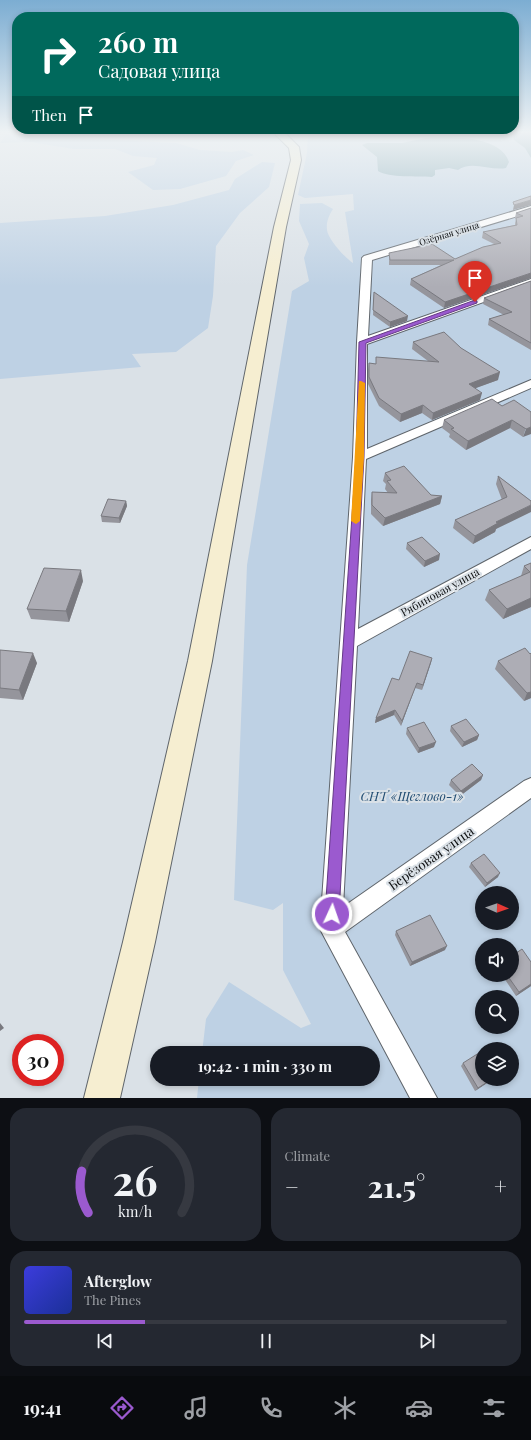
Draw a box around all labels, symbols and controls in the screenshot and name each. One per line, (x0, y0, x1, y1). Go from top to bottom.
text: 260 m (98, 23, 178, 60)
icon: right (32, 28, 84, 80)
text: Садовая улица (98, 59, 220, 83)
icon: arrive (75, 104, 97, 126)
text: Then (32, 105, 67, 125)
street label: Озёрная улица (417, 218, 481, 248)
pin (458, 261, 492, 302)
icon: arrive (464, 267, 486, 289)
street label: Рябиновая улица (398, 563, 482, 619)
park label: СНТ «Щеглово-1» (360, 787, 464, 804)
street label: Берёзовая улица (385, 821, 477, 893)
north arrow (475, 886, 519, 930)
map controls (475, 886, 519, 1086)
position arrow (311, 893, 353, 935)
button: sound (475, 938, 519, 982)
button: search (475, 990, 519, 1034)
speed limit sign: 30 (12, 1034, 64, 1086)
button: layers (475, 1042, 519, 1086)
text: 19:42 · 1 min · 330 m (198, 1056, 332, 1076)
text: Climate (285, 1147, 330, 1164)
text: 26 (113, 1150, 158, 1205)
text: 21.5° (367, 1166, 425, 1206)
text: − (285, 1171, 299, 1201)
text: + (494, 1171, 507, 1201)
text: km/h (118, 1201, 153, 1220)
text: Afterglow (84, 1271, 152, 1291)
text: The Pines (84, 1291, 141, 1308)
icon: previous (94, 1330, 116, 1352)
icon: pause (255, 1330, 277, 1352)
icon: next (416, 1330, 438, 1352)
icon: directions (108, 1394, 136, 1422)
icon: music (182, 1394, 210, 1422)
icon: phone (257, 1394, 285, 1422)
icon: climate (331, 1394, 359, 1422)
icon: car (405, 1394, 433, 1422)
icon: filters (480, 1394, 508, 1422)
text: 19:41 (23, 1396, 62, 1420)

